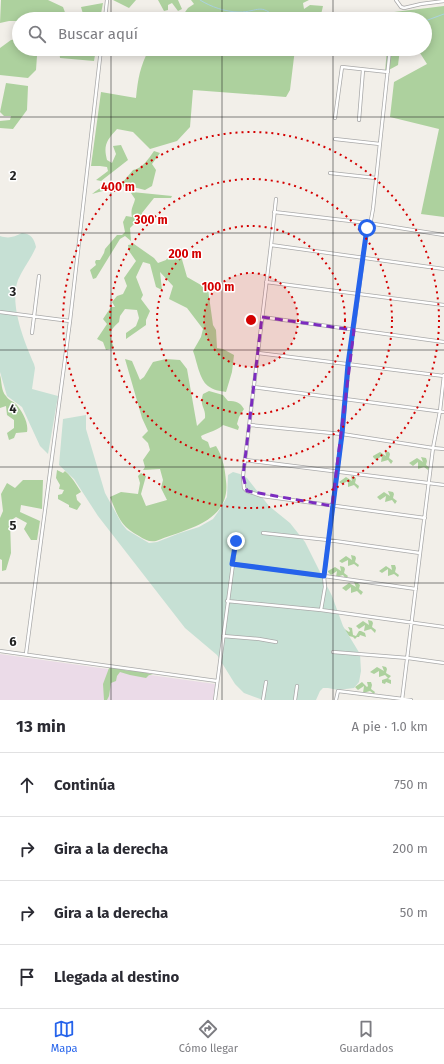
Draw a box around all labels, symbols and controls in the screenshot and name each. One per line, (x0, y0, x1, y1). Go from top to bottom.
search box (12, 12, 432, 56)
icon: search (26, 23, 48, 45)
text: Buscar aquí (58, 25, 138, 43)
text: 2 (10, 168, 17, 183)
text: 400 m (101, 180, 135, 194)
text: 300 m (133, 213, 168, 227)
route start (358, 219, 376, 237)
text: 200 m (168, 247, 202, 261)
text: 100 m (202, 280, 234, 294)
text: 3 (9, 284, 17, 299)
centre of rings (244, 313, 258, 327)
text: 4 (9, 401, 17, 416)
text: 5 (10, 518, 17, 533)
route end (227, 532, 245, 550)
text: 6 (9, 634, 17, 649)
text: 13 min (16, 716, 66, 737)
text: A pie · 1.0 km (352, 719, 428, 734)
icon: ahead (16, 774, 38, 796)
text: Continúa (54, 776, 115, 794)
text: 750 m (394, 777, 428, 792)
icon: right (16, 838, 38, 860)
text: Gira a la derecha (54, 840, 168, 858)
text: 200 m (392, 841, 428, 856)
icon: right (16, 902, 38, 924)
text: Gira a la derecha (54, 904, 168, 922)
text: 50 m (400, 905, 428, 920)
icon: arrive (16, 966, 38, 988)
text: Llegada al destino (54, 968, 179, 986)
tab: Mapa (51, 1018, 78, 1055)
tab: Cómo llegar (179, 1018, 238, 1055)
tab: Guardados (339, 1018, 393, 1055)

